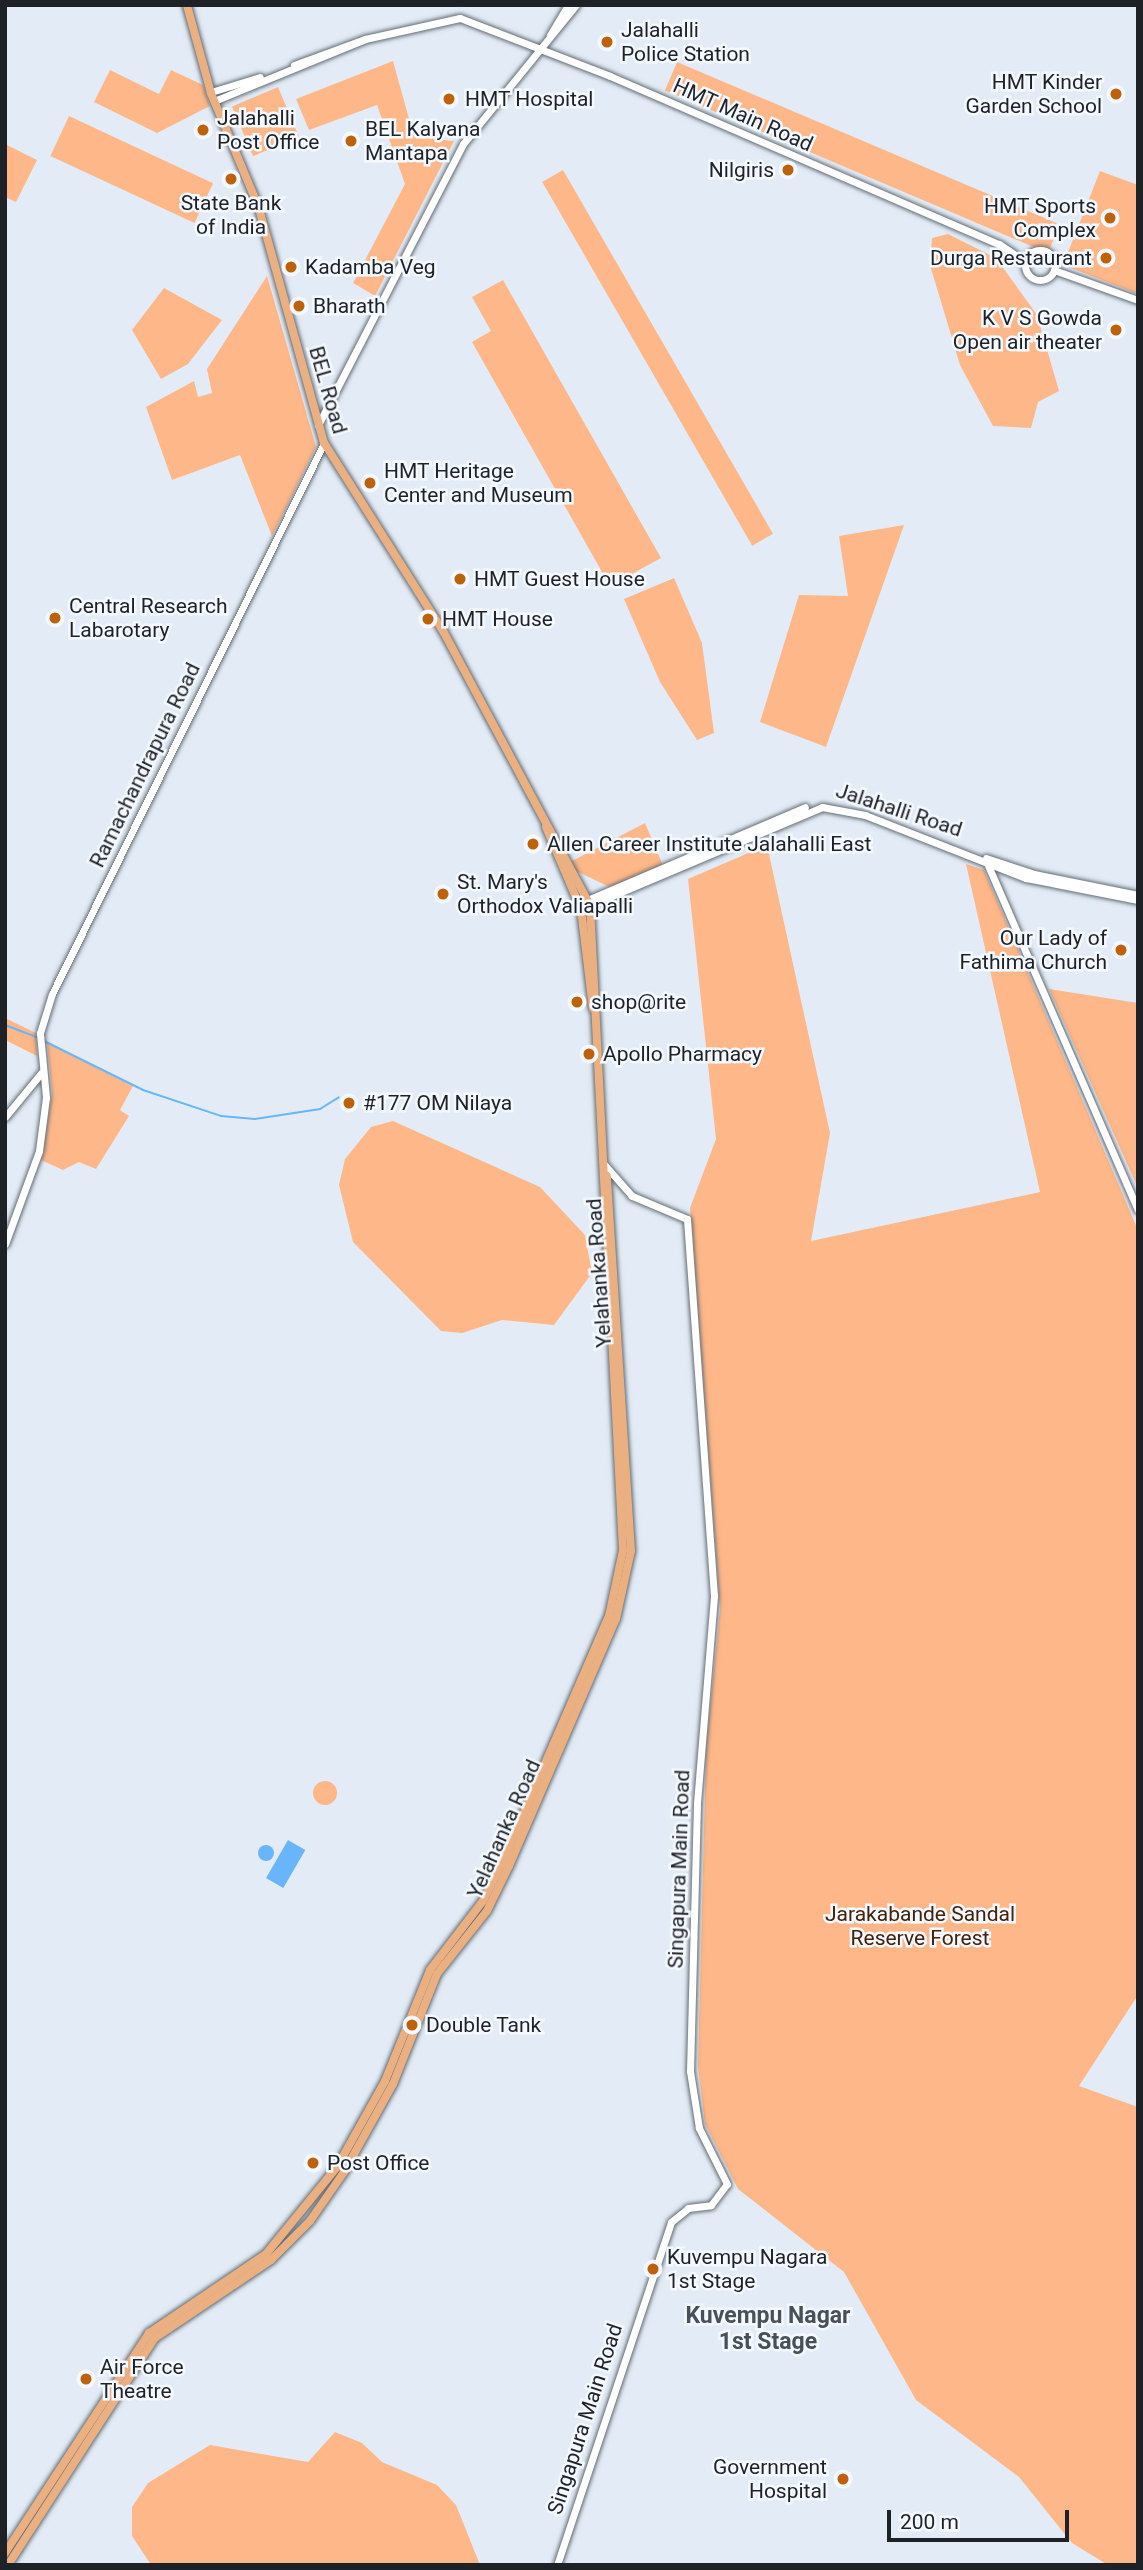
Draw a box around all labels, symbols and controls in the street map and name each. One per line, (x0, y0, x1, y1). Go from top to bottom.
place label: Jalahalli Police Station (621, 17, 750, 67)
marker: Jalahalli Police Station (599, 34, 615, 50)
place label: HMT Kinder Garden School (965, 69, 1102, 119)
street label: HMT Main Road (669, 73, 817, 157)
place label: HMT Hospital (465, 86, 594, 112)
marker: HMT Kinder Garden School (1108, 86, 1124, 102)
marker: HMT Hospital (439, 89, 459, 109)
place label: Jalahalli Post Office (217, 105, 320, 155)
place label: BEL Kalyana Mantapa (365, 116, 480, 166)
marker: Jalahalli Post Office (195, 122, 211, 138)
marker: BEL Kalyana Mantapa (343, 133, 359, 149)
place label: Nilgiris (709, 157, 774, 183)
marker: Nilgiris (780, 162, 796, 178)
marker: State Bank of India (223, 171, 239, 187)
place label: State Bank of India (181, 190, 281, 240)
place label: HMT Sports Complex (984, 193, 1096, 243)
marker: HMT Sports Complex (1102, 210, 1118, 226)
place label: Durga Restaurant (930, 245, 1092, 271)
marker: Durga Restaurant (1098, 250, 1114, 266)
place label: Kadamba Veg (305, 254, 436, 280)
marker: Kadamba Veg (283, 259, 299, 275)
place label: Bharath (313, 293, 386, 319)
marker: Bharath (291, 298, 307, 314)
place label: K V S Gowda Open air theater (953, 305, 1102, 355)
marker: K V S Gowda Open air theater (1108, 322, 1124, 338)
street label: BEL Road (304, 343, 352, 437)
place label: HMT Heritage Center and Museum (384, 458, 573, 508)
marker: HMT Heritage Center and Museum (362, 475, 378, 491)
place label: HMT Guest House (474, 566, 645, 592)
marker: HMT Guest House (452, 571, 468, 587)
place label: Central Research Labarotary (69, 593, 228, 643)
place label: HMT House (442, 606, 553, 632)
marker: Central Research Labarotary (47, 610, 63, 626)
marker: HMT House (420, 611, 436, 627)
street label: Ramachandrapura Road (84, 659, 206, 871)
street label: Jalahalli Road (833, 778, 965, 842)
place label: Allen Career Institute Jalahalli East (547, 831, 871, 857)
marker: Allen Career Institute Jalahalli East (525, 836, 541, 852)
place label: St. Mary's Orthodox Valiapalli (457, 869, 633, 919)
marker: St. Mary's Orthodox Valiapalli (435, 886, 451, 902)
place label: Our Lady of Fathima Church (959, 925, 1107, 975)
marker: Our Lady of Fathima Church (1113, 942, 1129, 958)
place label: shop@rite (591, 989, 686, 1015)
marker: shop@rite (569, 994, 585, 1010)
place label: Apollo Pharmacy (603, 1041, 762, 1067)
marker: Apollo Pharmacy (581, 1046, 597, 1062)
place label: #177 OM Nilaya (363, 1090, 512, 1116)
marker: #177 OM Nilaya (341, 1095, 357, 1111)
street label: Yelahanka Road (581, 1197, 617, 1349)
street label: Yelahanka Road (462, 1756, 546, 1902)
street label: Singapura Main Road (663, 1769, 695, 1969)
park label: Jarakabande Sandal Reserve Forest (825, 1901, 1015, 1951)
place label: Double Tank (426, 2012, 542, 2038)
marker: Double Tank (404, 2017, 420, 2033)
place label: Post Office (327, 2150, 430, 2176)
marker: Post Office (305, 2155, 321, 2171)
place label: Kuvempu Nagara 1st Stage (667, 2244, 827, 2294)
marker: Kuvempu Nagara 1st Stage (645, 2261, 661, 2277)
district label: Kuvempu Nagar 1st Stage (685, 2302, 851, 2356)
street label: Singapura Main Road (542, 2321, 628, 2517)
place label: Air Force Theatre (100, 2354, 184, 2404)
marker: Air Force Theatre (78, 2371, 94, 2387)
place label: Government Hospital (713, 2454, 827, 2504)
marker: Government Hospital (833, 2469, 853, 2489)
scale bar (891, 2496, 1073, 2540)
text: 200 m (900, 2510, 959, 2534)

